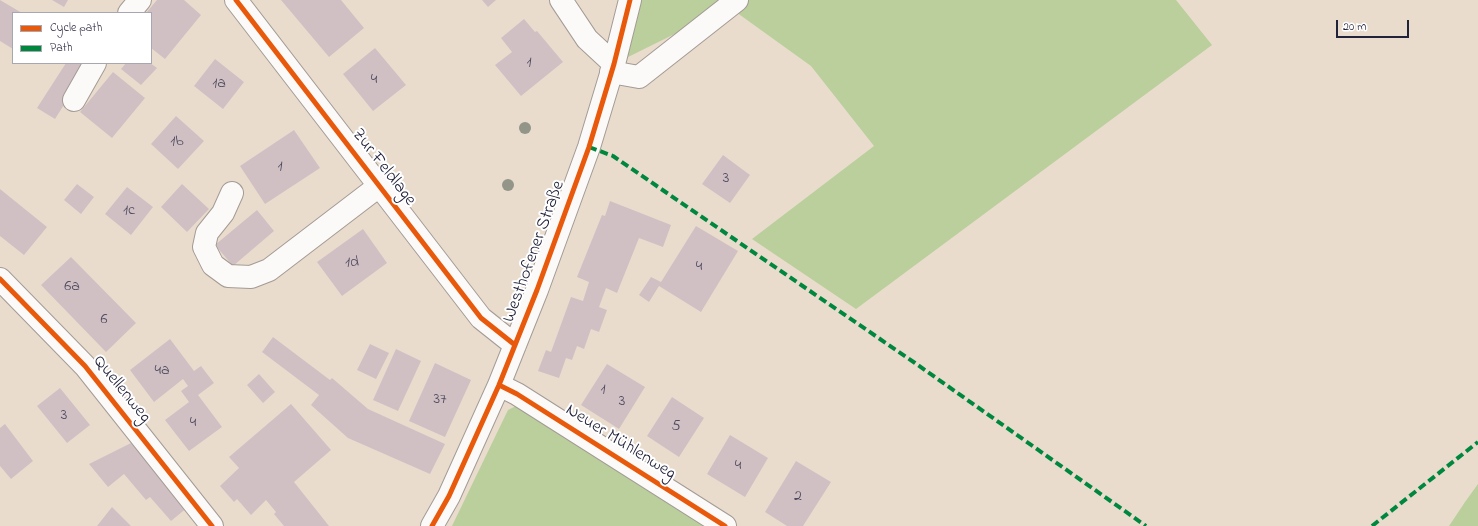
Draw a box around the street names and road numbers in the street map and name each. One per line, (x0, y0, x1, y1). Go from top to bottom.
street label: Zur Feldlage (346, 125, 420, 211)
street label: Westhofener Straße (499, 178, 571, 326)
street label: Quellenweg (87, 352, 155, 428)
street label: Neuer Mühlenweg (561, 400, 679, 486)

